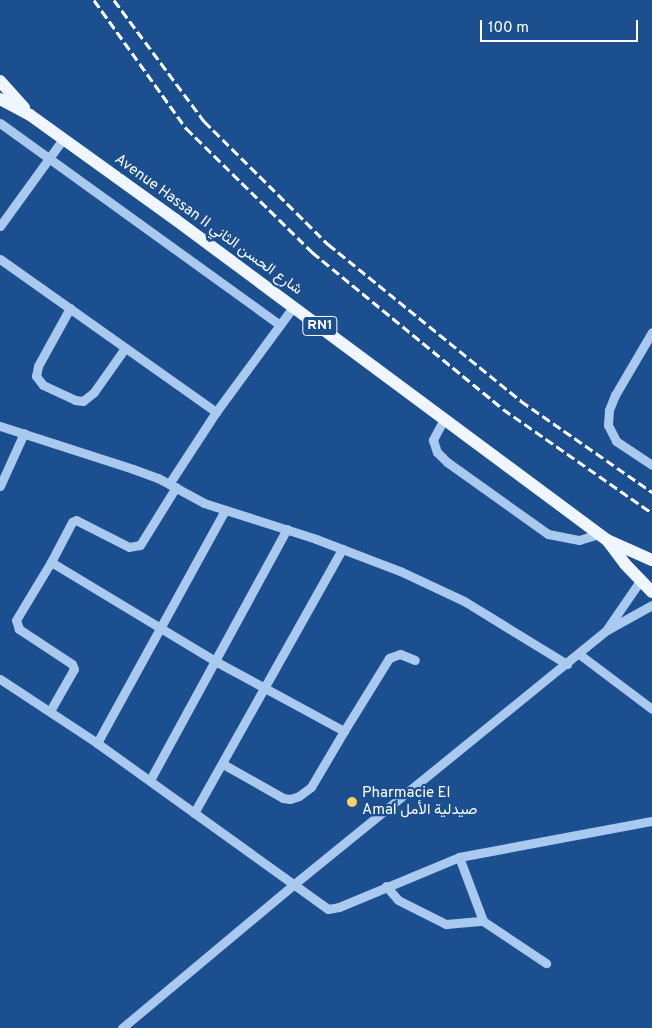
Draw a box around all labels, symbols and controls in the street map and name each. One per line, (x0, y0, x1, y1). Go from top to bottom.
scale bar (482, 10, 640, 42)
text: 100 m (488, 19, 529, 38)
street label: Avenue Hassan II شارع الحسن الثاني (111, 151, 305, 299)
road number: RN1 (301, 314, 339, 338)
place label: Pharmacie El Amal صيدلية الأمل (362, 784, 477, 819)
marker: Pharmacie El Amal صيدلية الأمل (346, 796, 358, 808)

